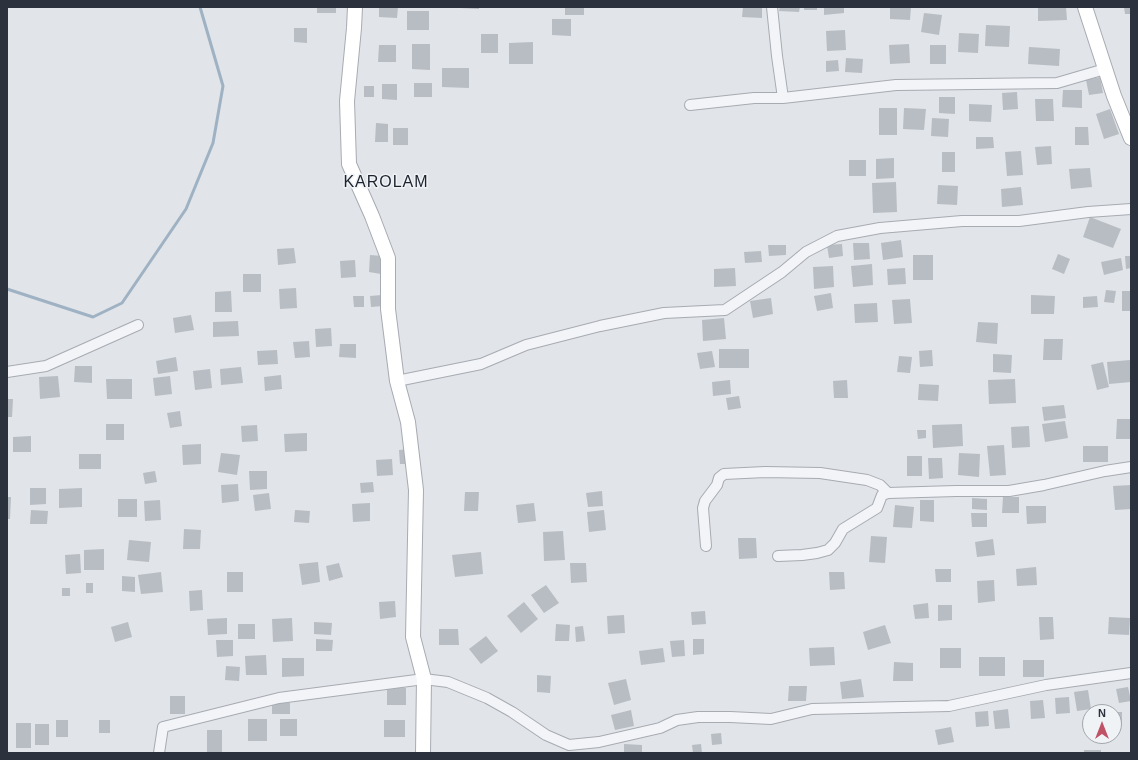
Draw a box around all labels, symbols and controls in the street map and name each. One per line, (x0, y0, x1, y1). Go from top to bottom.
district label: KAROLAM (343, 173, 429, 193)
north arrow (1082, 704, 1122, 744)
text: N (1098, 707, 1106, 719)

